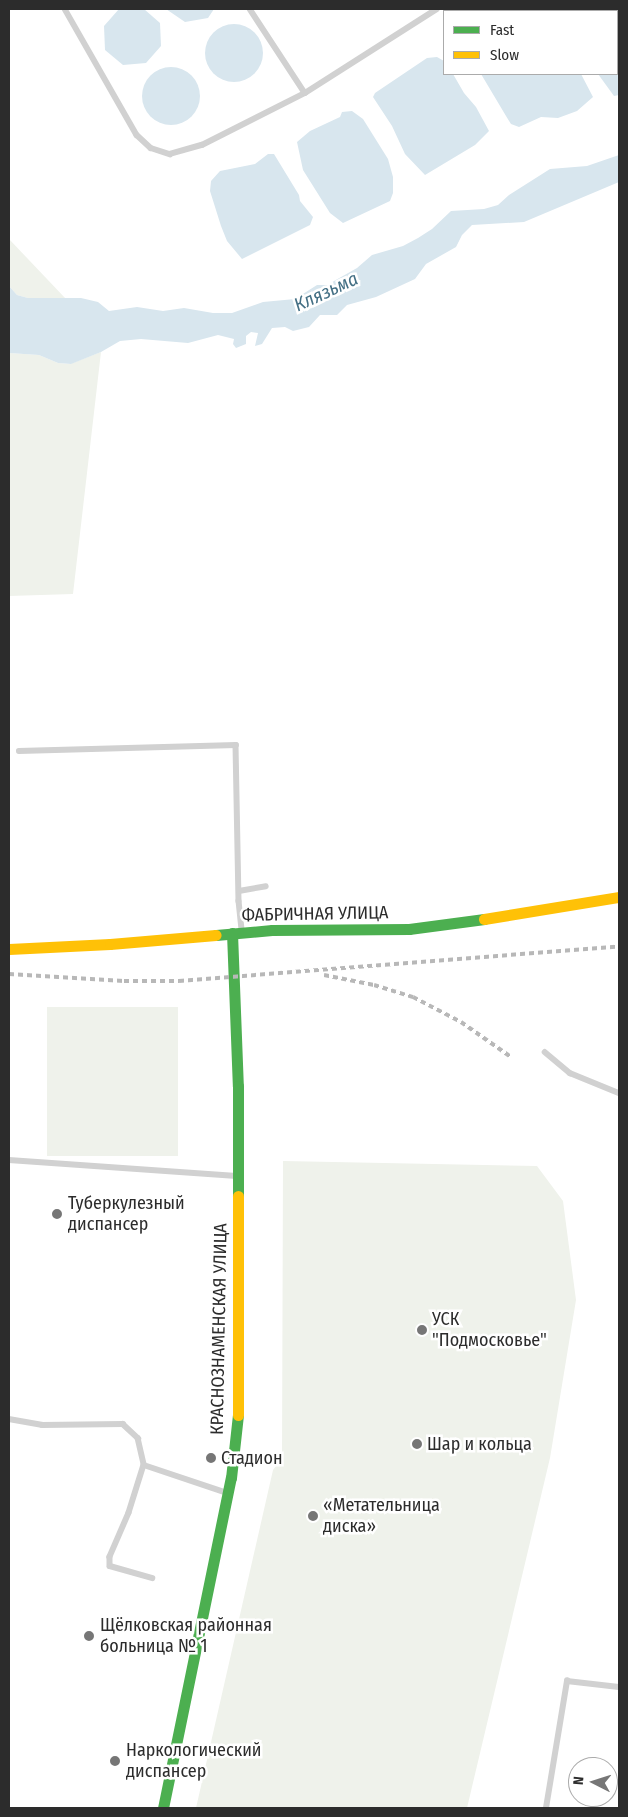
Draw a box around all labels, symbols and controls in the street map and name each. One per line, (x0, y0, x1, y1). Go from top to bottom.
legend (443, 10, 618, 75)
text: Fast (490, 21, 514, 39)
text: Slow (490, 46, 519, 64)
water label: Клязьма (290, 267, 362, 317)
street label: ФАБРИЧНАЯ УЛИЦА (241, 902, 389, 926)
place label: Туберкулезный диспансер (68, 1193, 185, 1236)
marker: Туберкулезный диспансер (50, 1207, 64, 1221)
street label: КРАСНОЗНАМЕНСКАЯ УЛИЦА (206, 1223, 232, 1435)
place label: УСК "Подмосковье" (432, 1309, 547, 1352)
marker: УСК "Подмосковье" (416, 1324, 428, 1336)
place label: Шар и кольца (427, 1433, 532, 1455)
marker: Шар и кольца (411, 1438, 423, 1450)
place label: Стадион (221, 1447, 283, 1469)
marker: Стадион (205, 1452, 217, 1464)
place label: «Метательница диска» (323, 1495, 440, 1538)
marker: «Метательница диска» (307, 1510, 319, 1522)
place label: Щёлковская районная больница № 1 (100, 1615, 272, 1658)
marker: Щёлковская районная больница № 1 (82, 1629, 96, 1643)
place label: Наркологический диспансер (126, 1740, 261, 1782)
marker: Наркологический диспансер (108, 1754, 122, 1768)
north arrow (568, 1757, 618, 1807)
text: N (570, 1776, 587, 1786)

